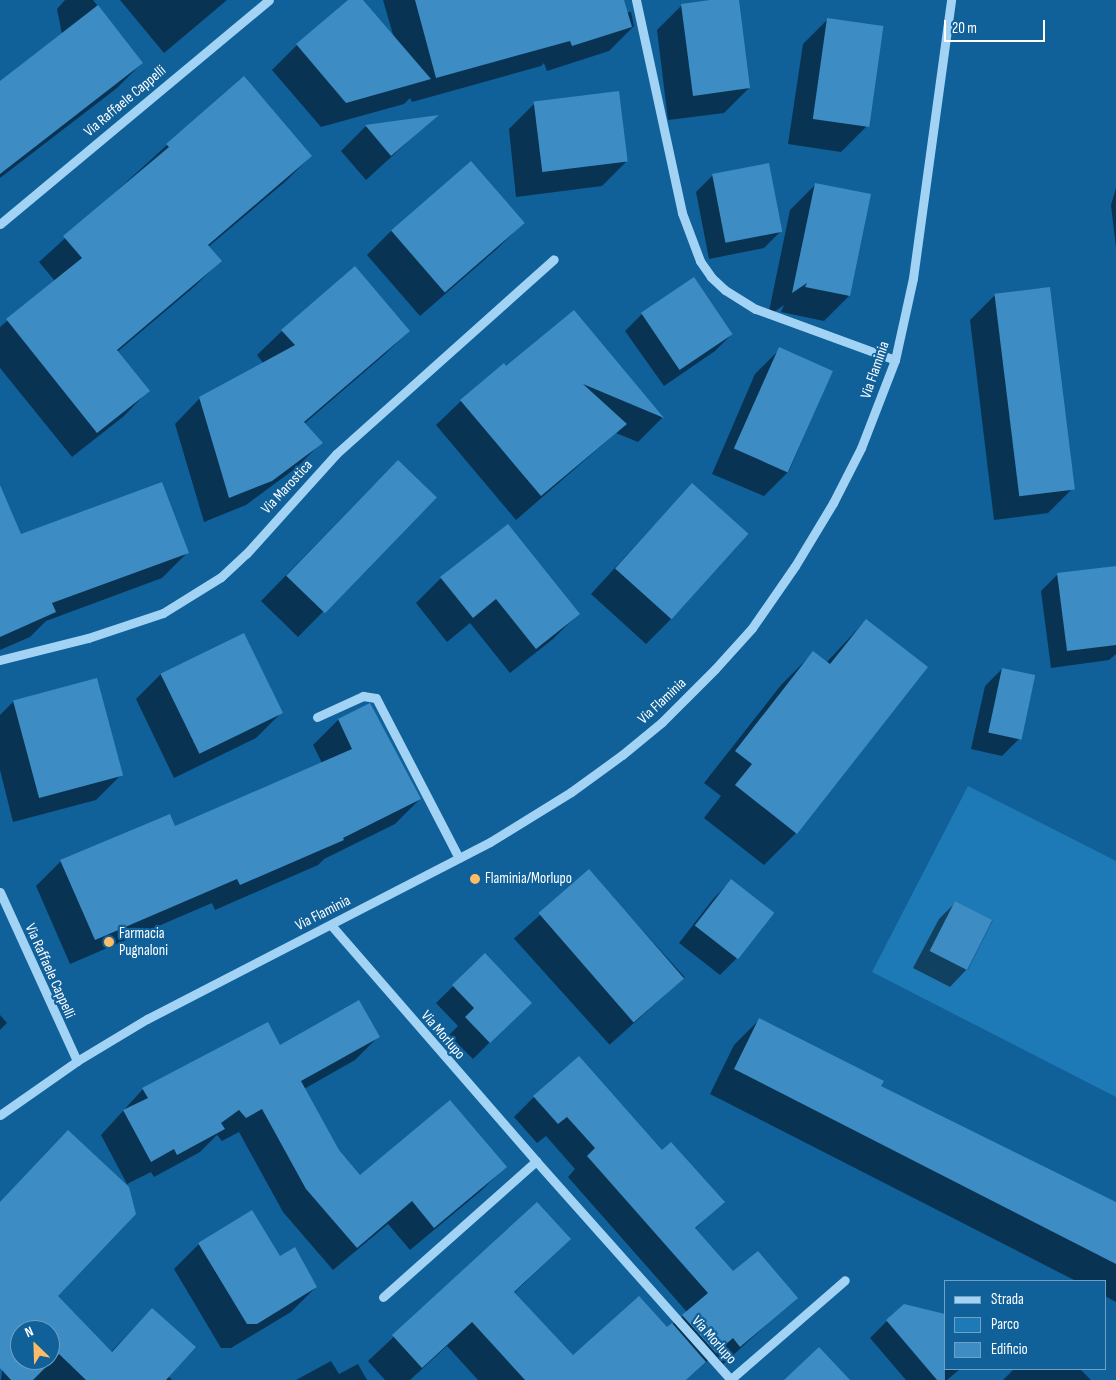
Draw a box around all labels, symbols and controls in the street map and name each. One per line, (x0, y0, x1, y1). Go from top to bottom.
scale bar (946, 10, 1047, 42)
text: 20 m (952, 19, 977, 38)
street label: Via Raffaele Cappelli (80, 61, 170, 141)
street label: Via Flaminia (857, 339, 893, 401)
street label: Via Marostica (258, 456, 316, 518)
street label: Via Flaminia (634, 674, 690, 728)
place label: Flaminia/Morlupo (485, 870, 572, 888)
marker: Flaminia/Morlupo (469, 873, 481, 885)
street label: Via Flaminia (292, 892, 354, 934)
street label: Via Raffaele Cappelli (21, 921, 79, 1021)
place label: Farmacia Pugnaloni (119, 924, 168, 959)
marker: Farmacia Pugnaloni (103, 936, 115, 948)
street label: Via Morlupo (417, 1007, 469, 1063)
legend (944, 1280, 1106, 1370)
text: Strada (991, 1290, 1024, 1309)
street label: Via Morlupo (688, 1312, 740, 1368)
text: Parco (991, 1315, 1019, 1334)
north arrow (10, 1320, 60, 1370)
text: N (22, 1322, 36, 1341)
text: Edificio (991, 1340, 1028, 1359)

